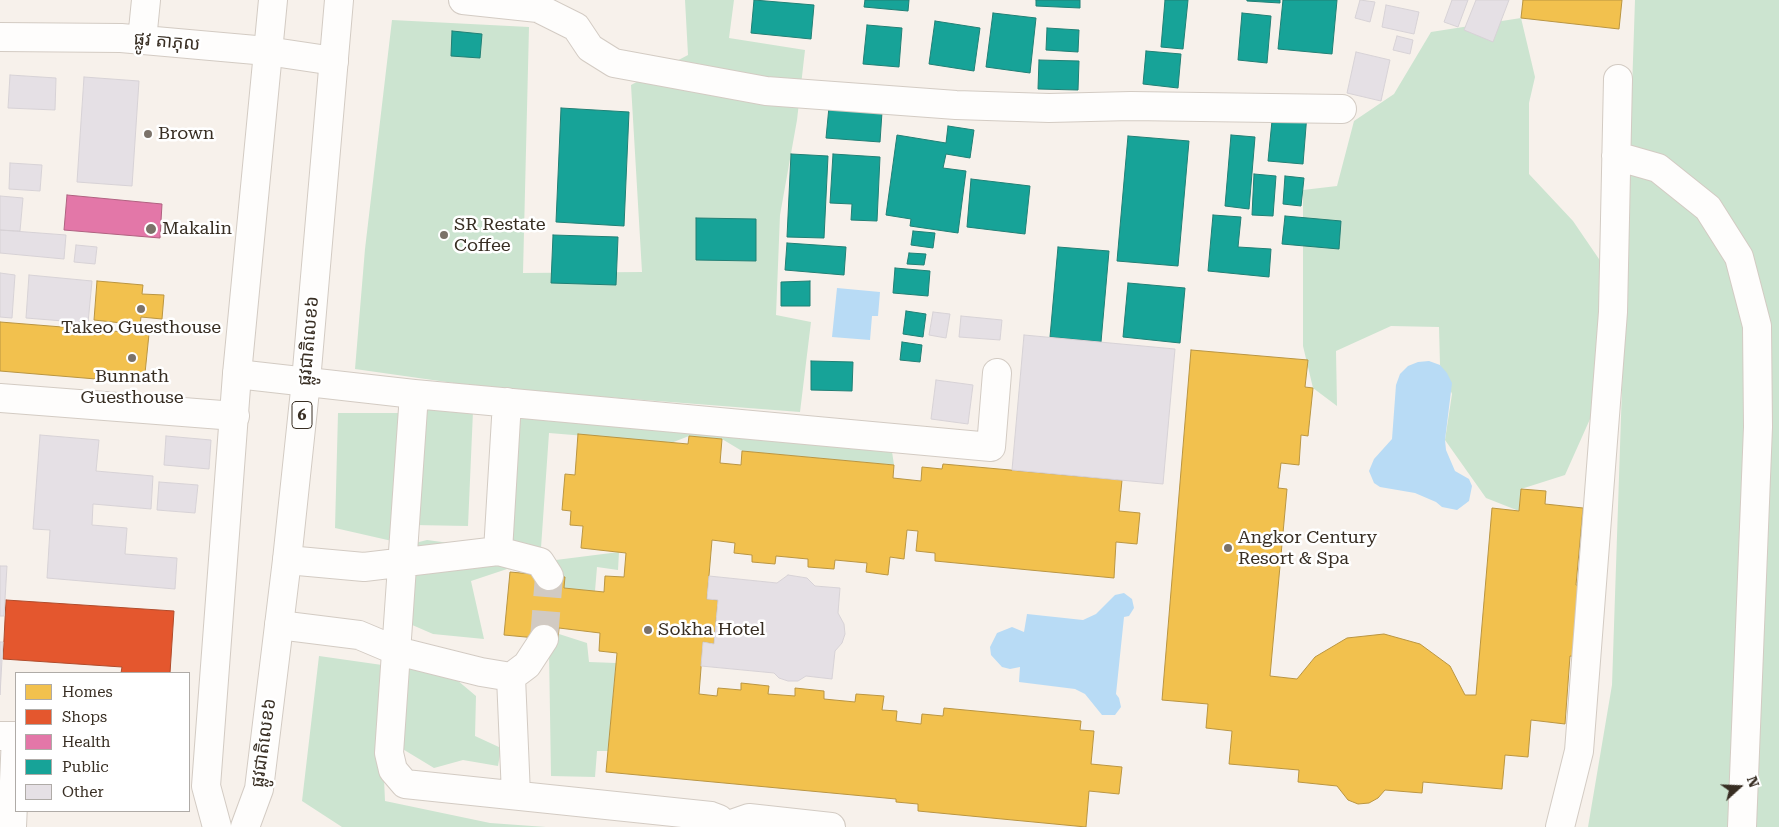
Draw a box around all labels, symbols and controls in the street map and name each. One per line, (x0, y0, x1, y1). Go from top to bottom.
street label: ផ្លូវ តាភុល (133, 28, 201, 56)
place label: Brown (158, 123, 214, 145)
marker: Brown (142, 128, 154, 140)
place label: SR Restate Coffee (454, 214, 546, 256)
place label: Makalin (162, 218, 232, 240)
marker: Makalin (144, 222, 158, 236)
marker: SR Restate Coffee (438, 229, 450, 241)
street label: ផ្លូវជាតិលេខ៦ (294, 295, 324, 387)
marker: Takeo Guesthouse (135, 303, 147, 315)
place label: Takeo Guesthouse (61, 317, 221, 339)
marker: Bunnath Guesthouse (126, 352, 138, 364)
place label: Bunnath Guesthouse (80, 366, 184, 408)
road number: 6 (292, 402, 312, 428)
place label: Angkor Century Resort & Spa (1238, 527, 1377, 570)
marker: Angkor Century Resort & Spa (1222, 542, 1234, 554)
place label: Sokha Hotel (658, 619, 765, 641)
marker: Sokha Hotel (642, 624, 654, 636)
legend (15, 672, 190, 812)
text: Homes (62, 683, 113, 701)
street label: ផ្លូវជាតិលេខ៦ (247, 697, 281, 789)
text: Shops (62, 708, 107, 726)
text: Health (62, 733, 111, 751)
text: Public (62, 758, 109, 776)
north arrow (1714, 762, 1764, 812)
text: N (1744, 774, 1762, 790)
text: Other (62, 783, 104, 801)

